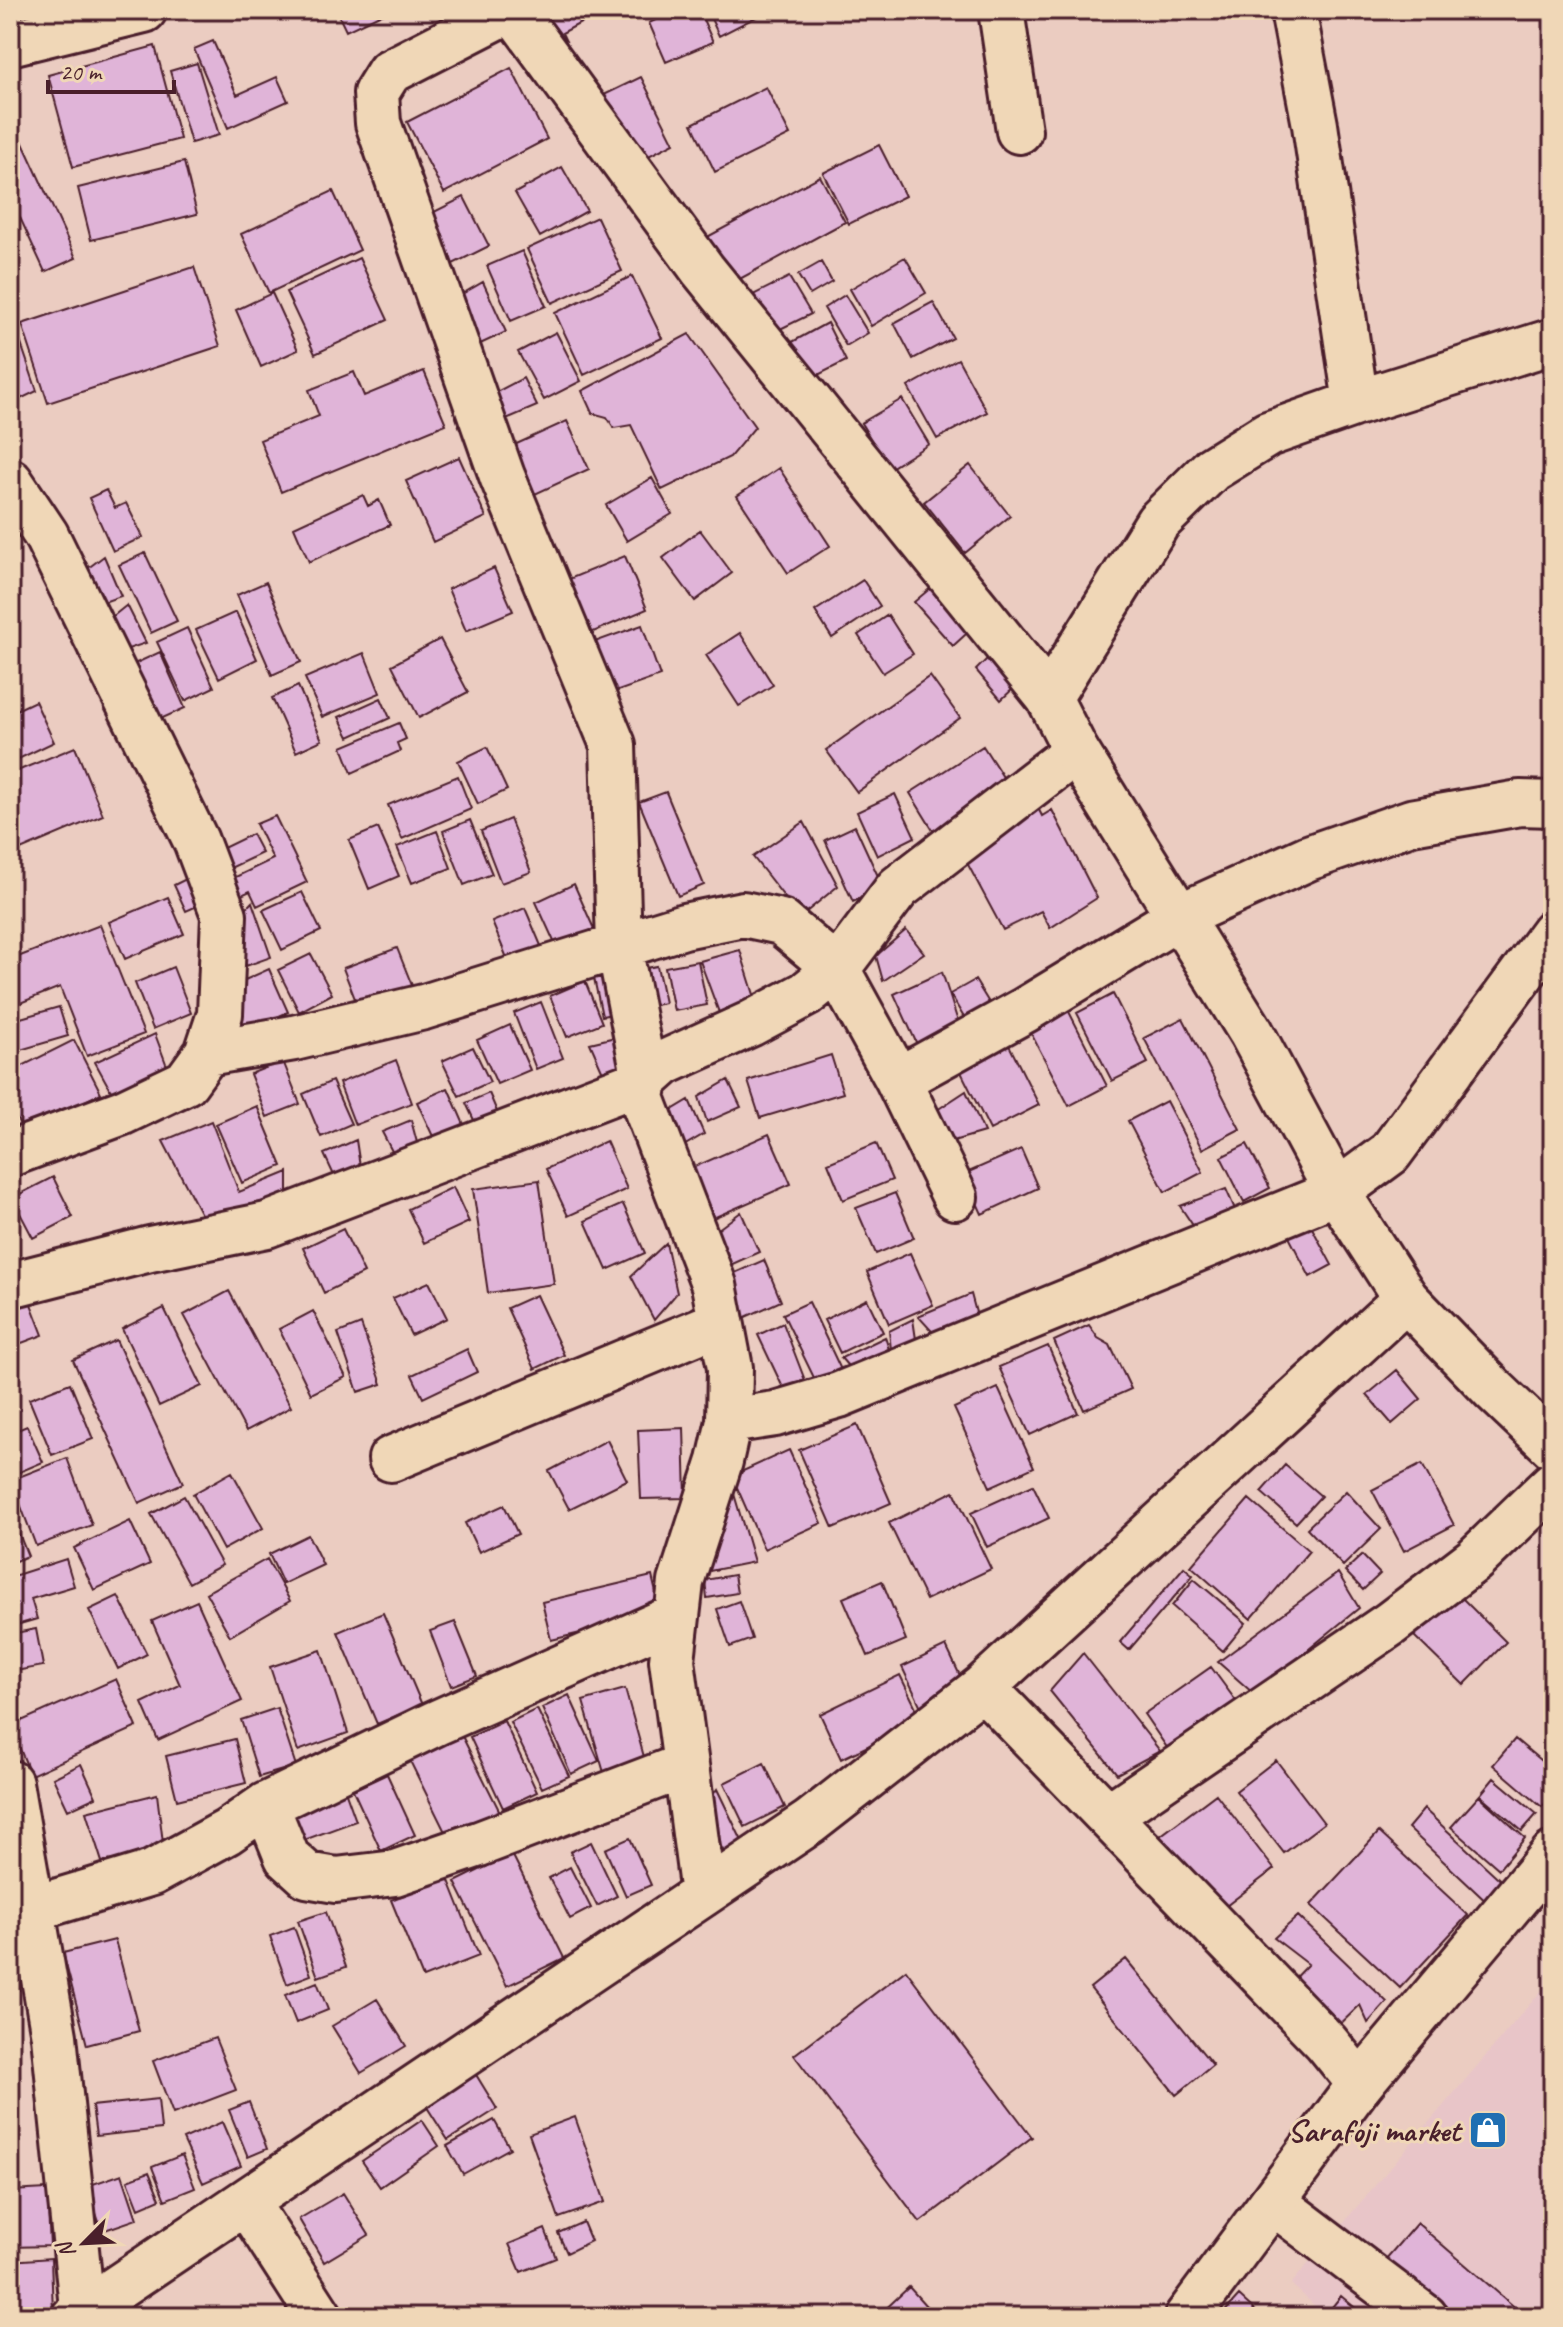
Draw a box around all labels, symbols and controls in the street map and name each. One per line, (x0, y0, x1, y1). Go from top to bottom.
scale bar (48, 44, 174, 94)
text: 20 m (60, 57, 103, 87)
shop icon: Sarafoji market (1467, 2109, 1509, 2151)
place label: Sarafoji market (1287, 2110, 1463, 2151)
north arrow (44, 2203, 124, 2283)
text: N (50, 2236, 82, 2263)

